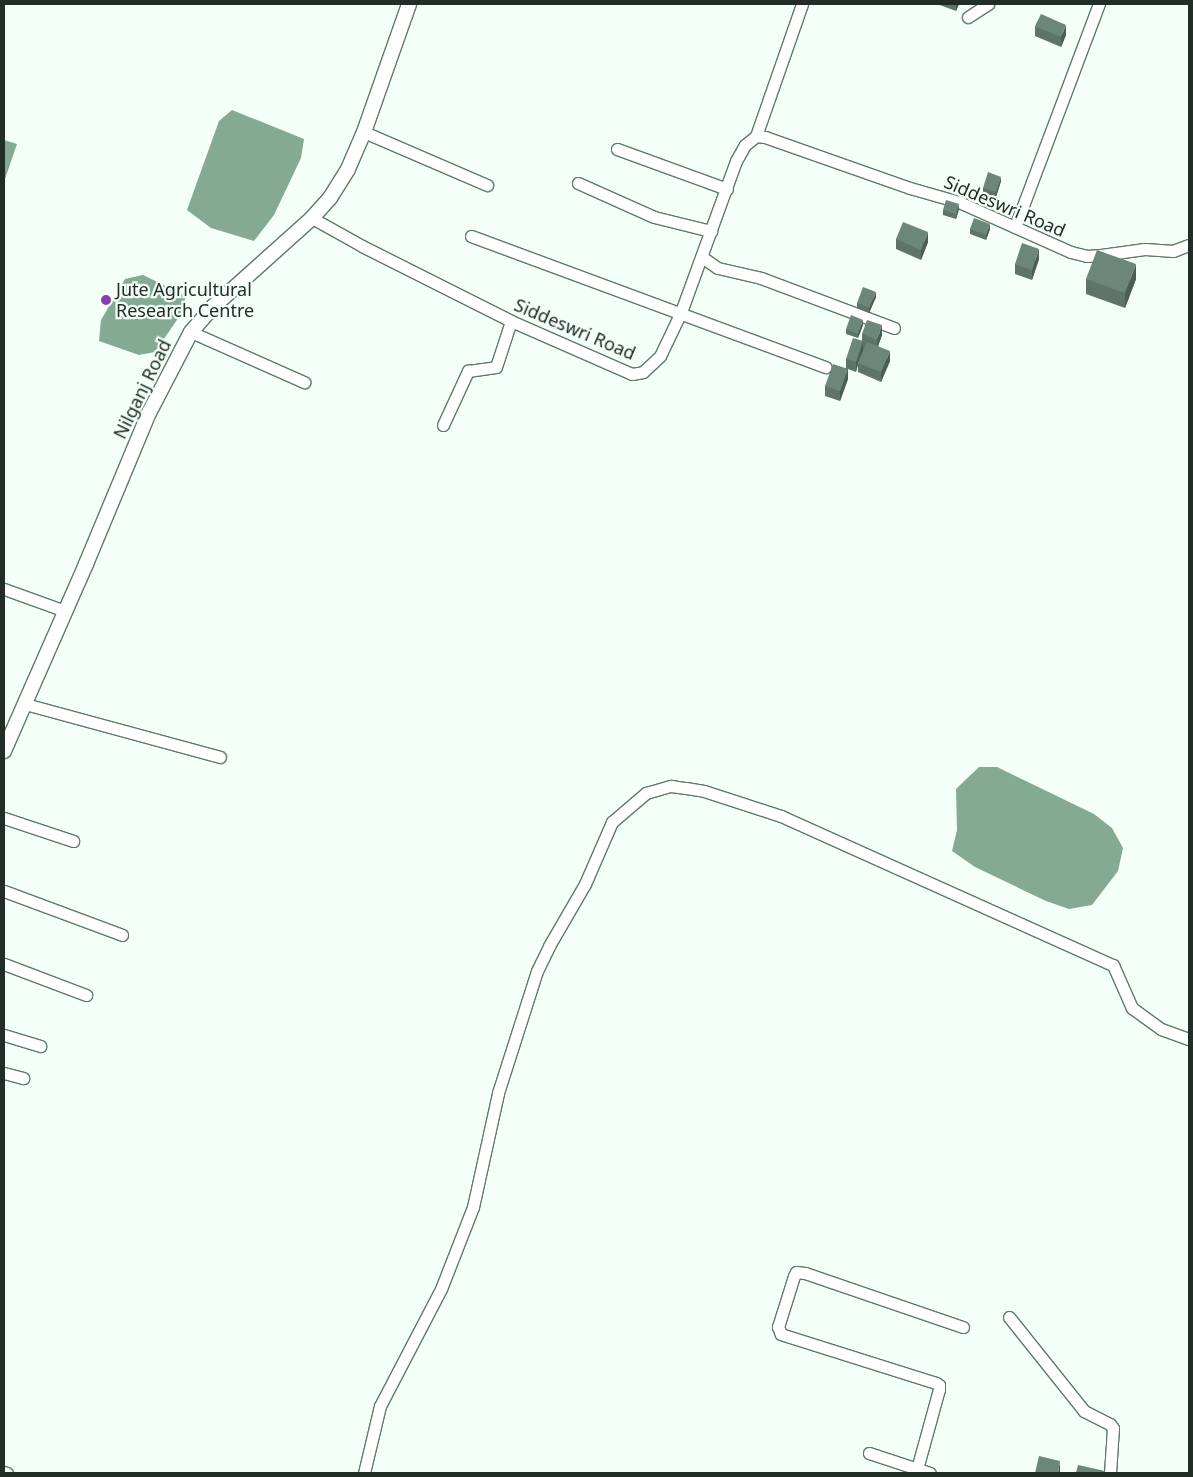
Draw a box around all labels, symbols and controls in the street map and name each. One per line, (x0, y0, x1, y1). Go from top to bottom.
street label: Siddeswri Road (941, 171, 1069, 241)
place label: Jute Agricultural Research Centre (116, 279, 254, 322)
marker: Jute Agricultural Research Centre (100, 294, 112, 306)
street label: Siddeswri Road (511, 294, 639, 364)
street label: Nilganj Road (109, 336, 175, 442)

